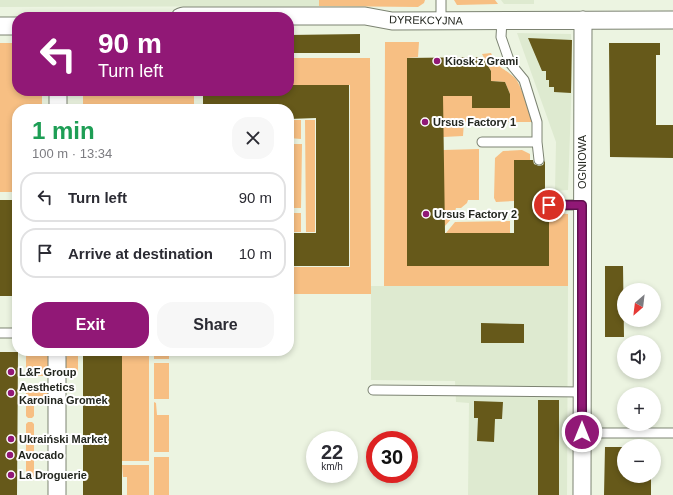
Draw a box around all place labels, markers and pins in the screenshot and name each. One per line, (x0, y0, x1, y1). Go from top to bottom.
place label: Kiosk z Grami (445, 55, 518, 67)
marker: Kiosk z Grami (432, 56, 442, 66)
place label: Ursus Factory 1 (433, 116, 516, 128)
marker: Ursus Factory 1 (420, 117, 430, 127)
pin (532, 188, 566, 222)
place label: Ursus Factory 2 (434, 208, 517, 220)
marker: Ursus Factory 2 (421, 209, 431, 219)
place label: L&F Group (19, 366, 77, 378)
marker: L&F Group (6, 367, 16, 377)
place label: Aesthetics Karolina Gromek (19, 381, 109, 406)
marker: Aesthetics Karolina Gromek (6, 388, 16, 398)
place label: Ukraiński Market (19, 433, 107, 445)
marker: Ukraiński Market (6, 434, 16, 444)
place label: Avocado (18, 449, 64, 461)
marker: Avocado (5, 450, 15, 460)
place label: La Droguerie (19, 469, 87, 481)
marker: La Droguerie (6, 470, 16, 480)

